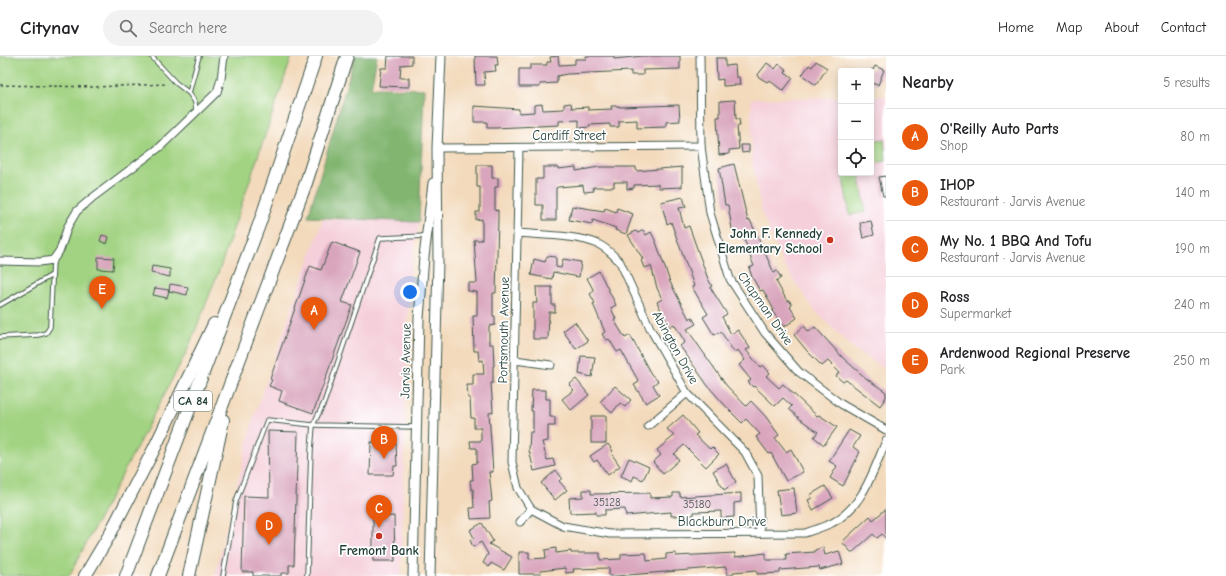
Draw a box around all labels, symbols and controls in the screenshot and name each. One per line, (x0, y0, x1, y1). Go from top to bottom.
search box (103, 10, 383, 46)
text: Citynav (20, 17, 79, 39)
icon: search (117, 17, 139, 39)
text: Search here (149, 19, 227, 37)
text: Home (998, 19, 1034, 36)
text: Map (1056, 19, 1082, 36)
text: About (1104, 19, 1139, 36)
text: Contact (1161, 19, 1206, 36)
map controls (838, 68, 874, 176)
button: + (838, 68, 874, 104)
text: Nearby (902, 73, 953, 92)
text: 5 results (1163, 75, 1210, 90)
button: − (838, 104, 874, 140)
text: O'Reilly Auto Parts (940, 120, 1059, 138)
street label: Cardiff Street (532, 128, 607, 143)
text: A (911, 129, 919, 144)
text: 80 m (1180, 129, 1210, 144)
text: Shop (940, 138, 968, 153)
button: locate (838, 140, 874, 176)
text: IHOP (940, 176, 975, 194)
text: B (911, 185, 919, 200)
text: 140 m (1176, 185, 1210, 200)
text: Restaurant · Jarvis Avenue (940, 194, 1085, 209)
place label: John F. Kennedy Elementary School (718, 226, 822, 256)
text: My No. 1 BBQ And Tofu (940, 232, 1092, 250)
marker: John F. Kennedy Elementary School (825, 235, 835, 245)
text: C (911, 241, 919, 256)
text: 190 m (1175, 241, 1210, 256)
text: Restaurant · Jarvis Avenue (940, 250, 1085, 265)
street label: Chapman Drive (735, 269, 797, 348)
pin: E (89, 276, 115, 309)
street label: Portsmouth Avenue (495, 276, 512, 384)
your location (400, 282, 420, 302)
text: Ross (940, 288, 969, 306)
pin: A (301, 297, 327, 330)
text: D (911, 297, 919, 312)
text: 240 m (1174, 297, 1210, 312)
text: Supermarket (940, 306, 1011, 321)
street label: Abington Drive (649, 308, 702, 387)
street label: Jarvis Avenue (397, 323, 414, 399)
text: Ardenwood Regional Preserve (940, 344, 1130, 362)
text: E (911, 353, 919, 368)
text: 250 m (1173, 353, 1210, 368)
text: Park (940, 362, 965, 377)
road number: CA 84 (174, 391, 212, 411)
pin: B (371, 426, 397, 459)
pin: C (366, 495, 392, 528)
house number: 35128 (593, 496, 621, 509)
house number: 35180 (683, 498, 711, 511)
pin: D (256, 512, 282, 545)
street label: Blackburn Drive (678, 514, 767, 529)
marker: Fremont Bank (374, 531, 384, 541)
place label: Fremont Bank (339, 543, 420, 558)

